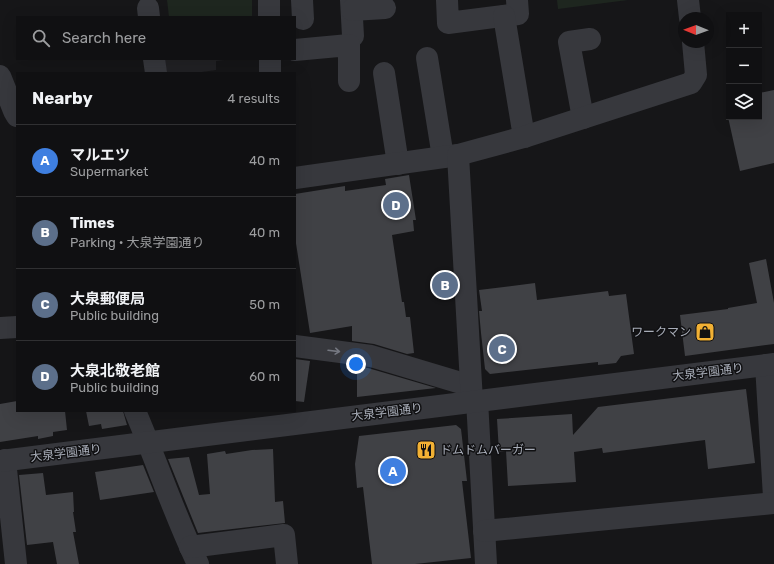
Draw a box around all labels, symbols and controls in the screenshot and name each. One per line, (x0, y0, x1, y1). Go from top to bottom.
north arrow (678, 12, 714, 48)
map controls (726, 12, 762, 120)
button: + (726, 12, 762, 48)
search box (16, 16, 296, 60)
icon: search (30, 27, 52, 49)
text: Search here (62, 29, 146, 47)
button: − (726, 48, 762, 84)
button: layers (726, 84, 762, 120)
text: Nearby (32, 88, 93, 108)
text: 4 results (227, 91, 280, 106)
text: マルエツ (70, 146, 130, 164)
text: A (40, 153, 50, 168)
text: 40 m (249, 153, 280, 168)
text: Supermarket (70, 164, 148, 179)
pin: D (383, 190, 409, 220)
text: Times (70, 214, 115, 232)
text: B (40, 225, 50, 240)
text: 40 m (249, 225, 280, 240)
text: Parking · 大泉学園通り (70, 235, 205, 250)
pin: B (432, 270, 458, 300)
text: 大泉郵便局 (70, 290, 145, 308)
text: C (40, 297, 50, 312)
text: 50 m (249, 297, 280, 312)
text: Public building (70, 308, 159, 323)
shop icon: ワークマン (694, 321, 716, 343)
place label: ワークマン (631, 325, 691, 339)
pin: C (489, 334, 515, 364)
one-way arrow (327, 347, 340, 355)
your location (346, 354, 366, 374)
street label: 大泉学園通り (671, 361, 745, 383)
text: 大泉北敬老館 (70, 362, 160, 380)
text: D (40, 369, 50, 384)
text: 60 m (249, 369, 280, 384)
text: Public building (70, 380, 159, 395)
street label: 大泉学園通り (350, 401, 424, 423)
restaurant icon: ドムドムバーガー (415, 439, 437, 461)
street label: 大泉学園通り (29, 442, 103, 464)
place label: ドムドムバーガー (440, 443, 536, 457)
pin: A (380, 456, 406, 486)

